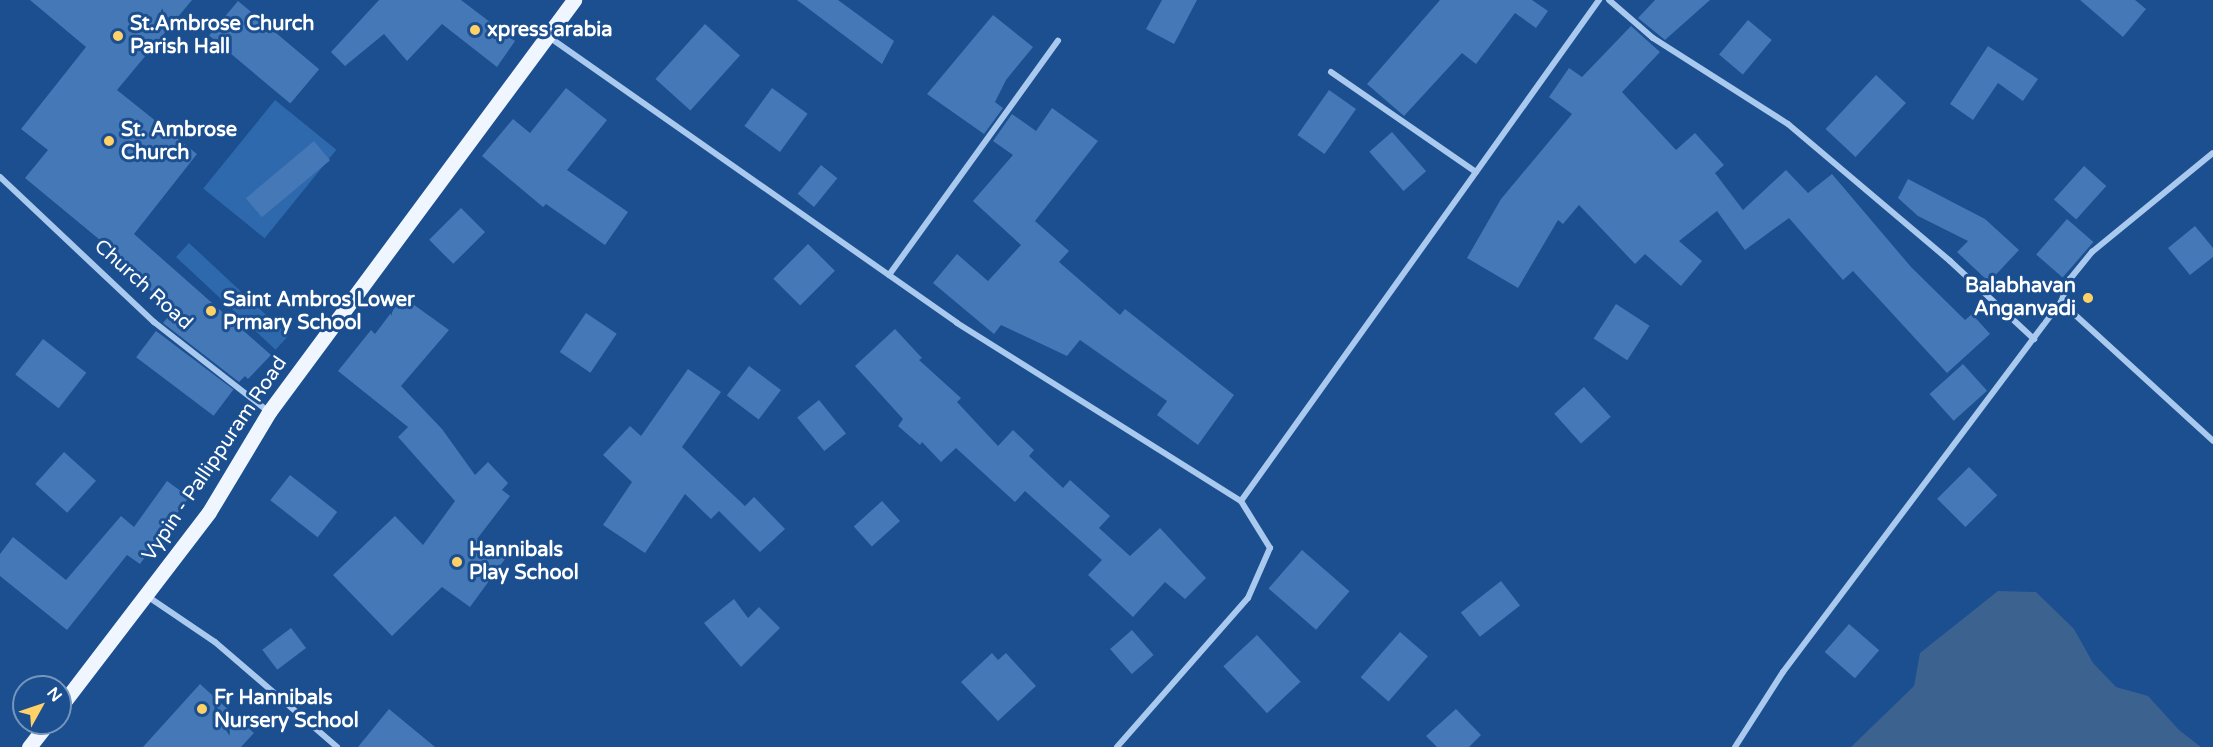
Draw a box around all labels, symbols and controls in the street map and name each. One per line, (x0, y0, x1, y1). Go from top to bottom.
place label: St.Ambrose Church Parish Hall (130, 13, 315, 60)
place label: xpress arabia (487, 18, 612, 42)
marker: xpress arabia (468, 23, 482, 37)
marker: St.Ambrose Church Parish Hall (111, 29, 125, 43)
place label: St. Ambrose Church (121, 118, 237, 165)
marker: St. Ambrose Church (102, 134, 116, 148)
street label: Church Road (89, 235, 197, 335)
place label: Balabhavan Anganvadi (1965, 274, 2076, 321)
place label: Saint Ambros Lower Prmary School (223, 288, 415, 335)
marker: Balabhavan Anganvadi (2081, 291, 2095, 305)
marker: Saint Ambros Lower Prmary School (204, 304, 218, 318)
street label: Vypin - Pallippuram Road (137, 352, 293, 566)
place label: Hannibals Play School (469, 538, 579, 585)
marker: Hannibals Play School (450, 555, 464, 569)
north arrow (12, 675, 72, 735)
text: N (42, 683, 66, 706)
place label: Fr Hannibals Nursery School (214, 686, 359, 733)
marker: Fr Hannibals Nursery School (195, 702, 209, 716)

